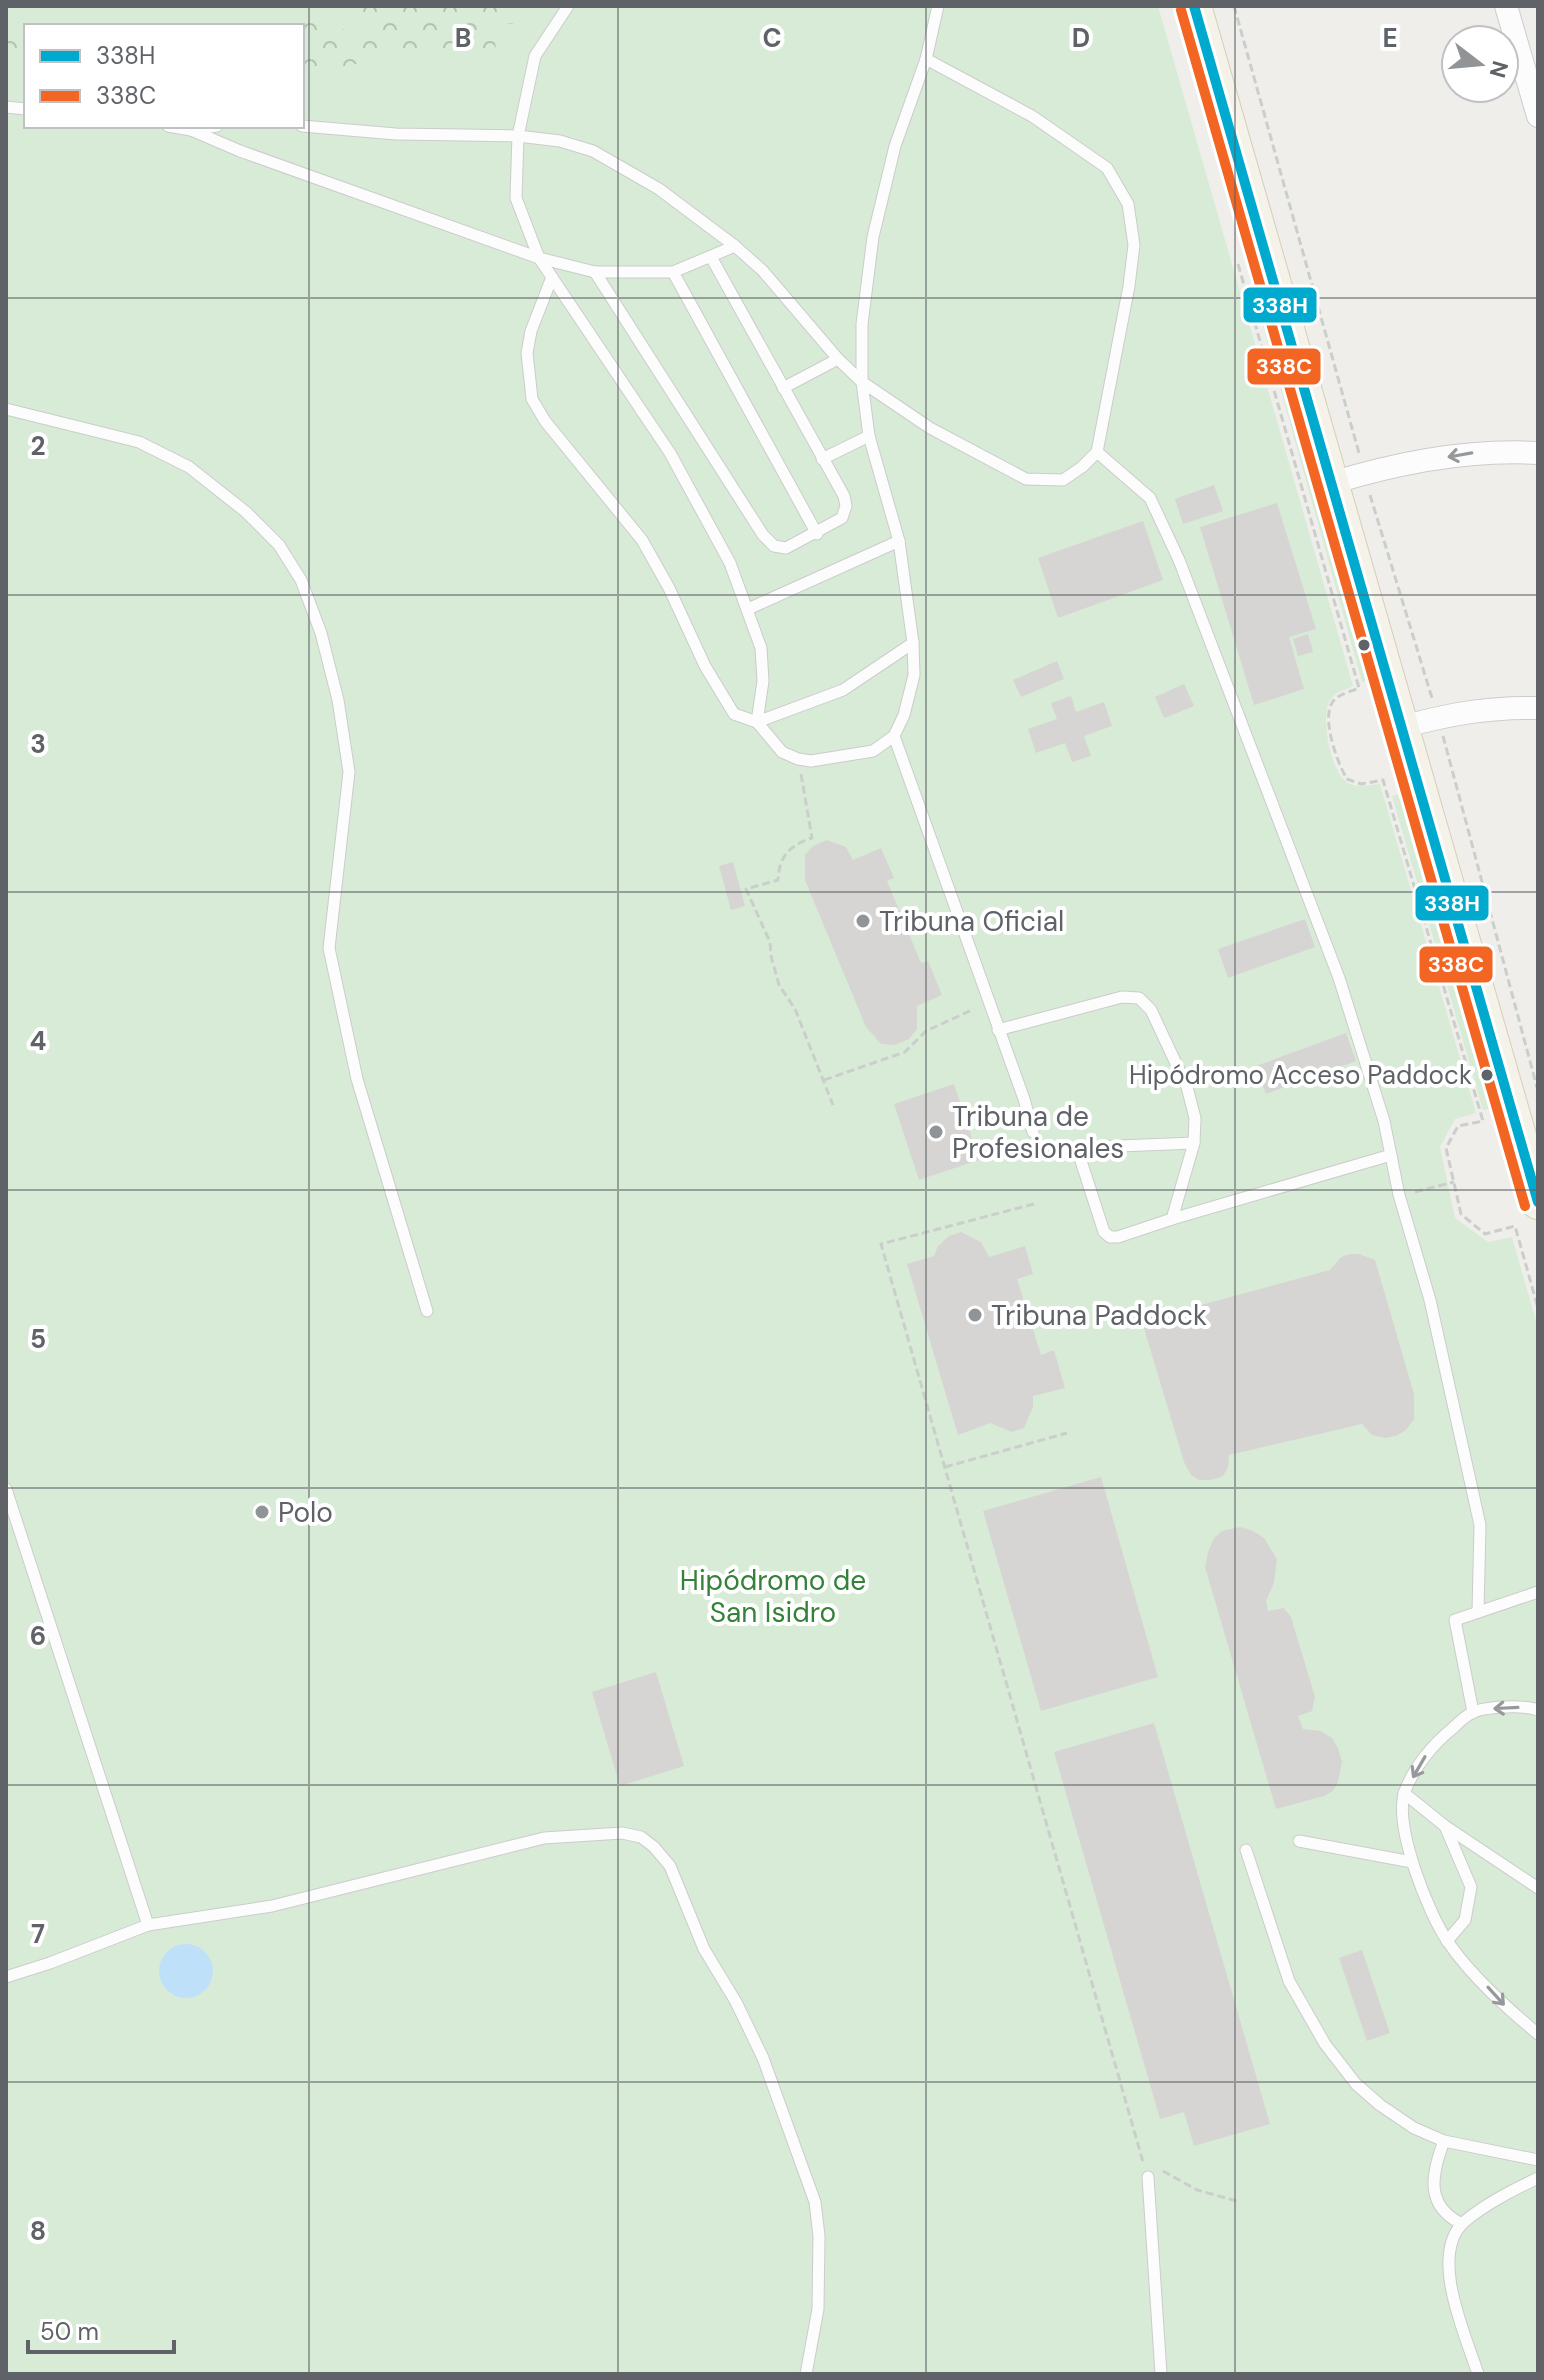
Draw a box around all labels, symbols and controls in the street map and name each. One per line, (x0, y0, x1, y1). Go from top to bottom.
text: B (455, 21, 471, 55)
text: C (762, 21, 782, 55)
text: D (1072, 21, 1090, 55)
text: E (1382, 21, 1398, 55)
legend (24, 24, 304, 128)
north arrow (1440, 24, 1520, 104)
text: 338H (96, 40, 155, 71)
text: N (1483, 58, 1515, 81)
text: 338C (96, 80, 156, 111)
line badge: 338H (1242, 286, 1318, 324)
text: 338H (1252, 291, 1308, 320)
line badge: 338C (1246, 347, 1322, 386)
text: 338C (1256, 352, 1312, 381)
text: 2 (30, 429, 46, 463)
one-way arrow (1448, 449, 1474, 464)
unlabelled marker (1356, 637, 1372, 653)
text: 3 (30, 727, 46, 761)
line badge: 338H (1414, 884, 1490, 922)
text: 338H (1424, 889, 1480, 918)
place label: Tribuna Oficial (879, 903, 1064, 940)
marker: Tribuna Oficial (854, 912, 872, 930)
line badge: 338C (1418, 945, 1494, 984)
text: 338C (1428, 950, 1484, 979)
text: 4 (30, 1024, 46, 1058)
place label: Hipódromo Acceso Paddock (1129, 1058, 1472, 1092)
marker: Hipódromo Acceso Paddock (1479, 1067, 1495, 1083)
place label: Tribuna de Profesionales (952, 1098, 1124, 1167)
marker: Tribuna de Profesionales (927, 1123, 945, 1141)
place label: Tribuna Paddock (991, 1297, 1207, 1334)
marker: Tribuna Paddock (966, 1306, 984, 1324)
text: 5 (30, 1322, 46, 1356)
place label: Polo (278, 1494, 333, 1531)
marker: Polo (253, 1503, 271, 1521)
park label: Hipódromo de San Isidro (680, 1562, 866, 1631)
text: 6 (30, 1619, 46, 1653)
one-way arrow (1493, 1701, 1520, 1716)
one-way arrow (1411, 1755, 1427, 1778)
text: 7 (31, 1917, 45, 1951)
one-way arrow (1486, 1985, 1504, 2005)
text: 8 (30, 2214, 46, 2248)
scale bar (28, 2304, 174, 2354)
text: 50 m (40, 2316, 99, 2347)

